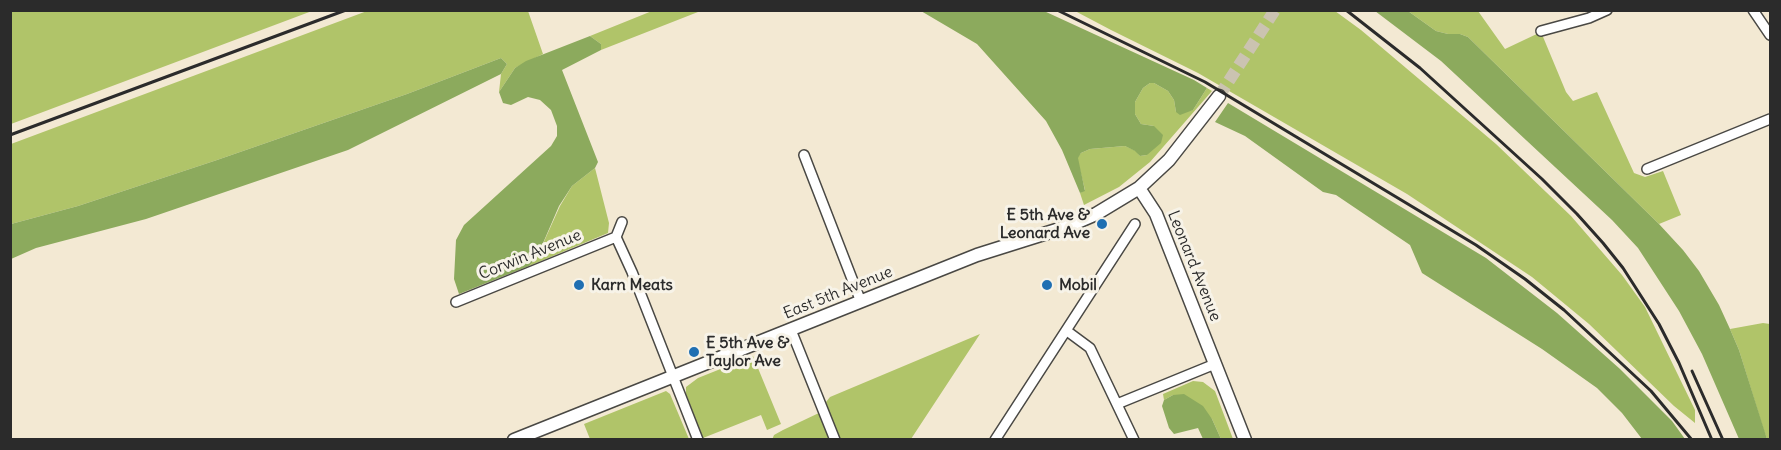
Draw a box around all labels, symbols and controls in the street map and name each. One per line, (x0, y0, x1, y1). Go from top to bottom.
place label: E 5th Ave & Leonard Ave (1000, 205, 1090, 243)
street label: Leonard Avenue (1163, 208, 1225, 324)
marker: E 5th Ave & Leonard Ave (1095, 217, 1109, 231)
street label: Corwin Avenue (476, 226, 584, 284)
street label: East 5th Avenue (781, 262, 895, 324)
place label: Karn Meats (591, 275, 673, 295)
place label: Mobil (1059, 275, 1097, 295)
marker: Karn Meats (572, 278, 586, 292)
marker: Mobil (1040, 278, 1054, 292)
place label: E 5th Ave & Taylor Ave (706, 333, 789, 371)
marker: E 5th Ave & Taylor Ave (687, 345, 701, 359)

